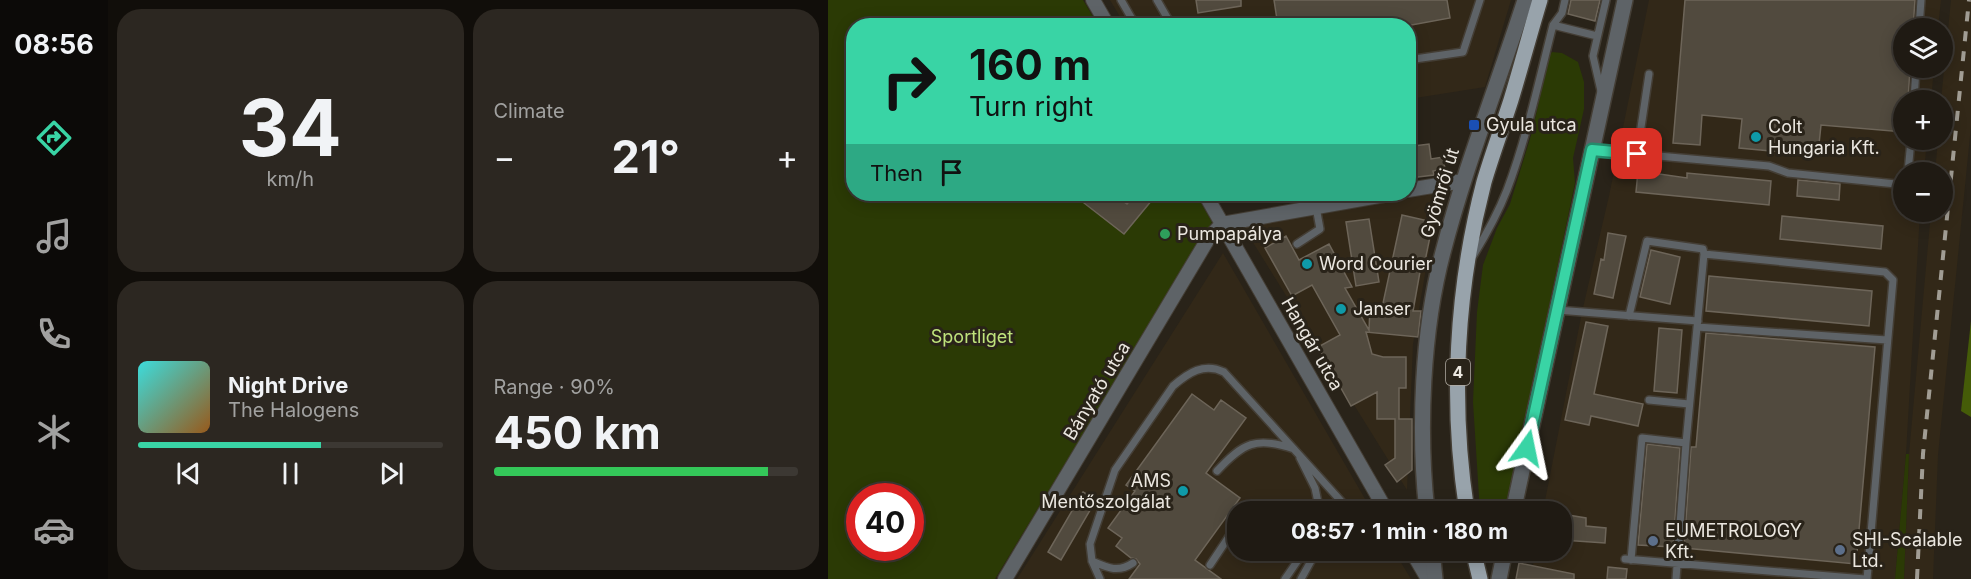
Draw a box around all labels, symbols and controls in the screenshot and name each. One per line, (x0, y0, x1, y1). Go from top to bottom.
map controls (1893, 18, 1953, 222)
button: layers (1893, 18, 1953, 78)
text: 08:56 (14, 28, 94, 61)
text: 160 m (969, 39, 1091, 90)
icon: right (870, 42, 948, 120)
text: 34 (239, 80, 342, 175)
text: Turn right (969, 90, 1093, 123)
button: + (1893, 90, 1953, 150)
text: Climate (494, 99, 565, 123)
place label: Gyula utca (1486, 114, 1577, 135)
place label: Colt Hungaria Kft. (1768, 116, 1880, 158)
icon: directions (33, 117, 75, 159)
marker: Gyula utca (1467, 118, 1481, 132)
pin (1611, 128, 1662, 179)
text: 21° (612, 129, 680, 184)
marker: Colt Hungaria Kft. (1749, 130, 1763, 144)
text: − (494, 137, 515, 177)
text: + (776, 137, 798, 177)
icon: arrive (1620, 137, 1653, 170)
street label: Gyömrői út (1416, 145, 1463, 240)
icon: arrive (935, 156, 968, 189)
text: Then (870, 160, 923, 186)
button: − (1893, 162, 1953, 222)
text: km/h (266, 167, 314, 191)
icon: music (33, 215, 75, 257)
place label: Pumpapálya (1177, 223, 1282, 244)
marker: Pumpapálya (1158, 227, 1172, 241)
place label: Word Courier (1319, 253, 1433, 274)
marker: Word Courier (1300, 257, 1314, 271)
street label: Hangár utca (1277, 293, 1348, 394)
place label: Janser (1353, 298, 1411, 319)
marker: Janser (1334, 302, 1348, 316)
icon: phone (33, 313, 75, 355)
park label: Sportliget (931, 326, 1013, 347)
street label: Bányató utca (1059, 338, 1134, 444)
road number: 4 (1446, 359, 1470, 385)
text: Night Drive (228, 372, 348, 398)
text: Range · 90% (494, 375, 615, 399)
text: The Halogens (228, 398, 359, 422)
text: 450 km (494, 405, 661, 460)
icon: climate (33, 411, 75, 453)
position arrow (1495, 416, 1559, 480)
icon: previous (172, 457, 205, 490)
icon: pause (274, 457, 307, 490)
icon: next (375, 457, 408, 490)
place label: AMS Mentőszolgálat (1041, 470, 1171, 512)
speed limit sign: 40 (846, 483, 924, 561)
marker: AMS Mentőszolgálat (1176, 484, 1190, 498)
icon: car (33, 509, 75, 551)
text: 08:57 · 1 min · 180 m (1291, 518, 1508, 544)
place label: EUMETROLOGY Kft. (1665, 520, 1802, 562)
place label: SHI-Scalable Ltd. (1852, 529, 1963, 571)
marker: EUMETROLOGY Kft. (1646, 534, 1660, 548)
marker: SHI-Scalable Ltd. (1833, 543, 1847, 557)

